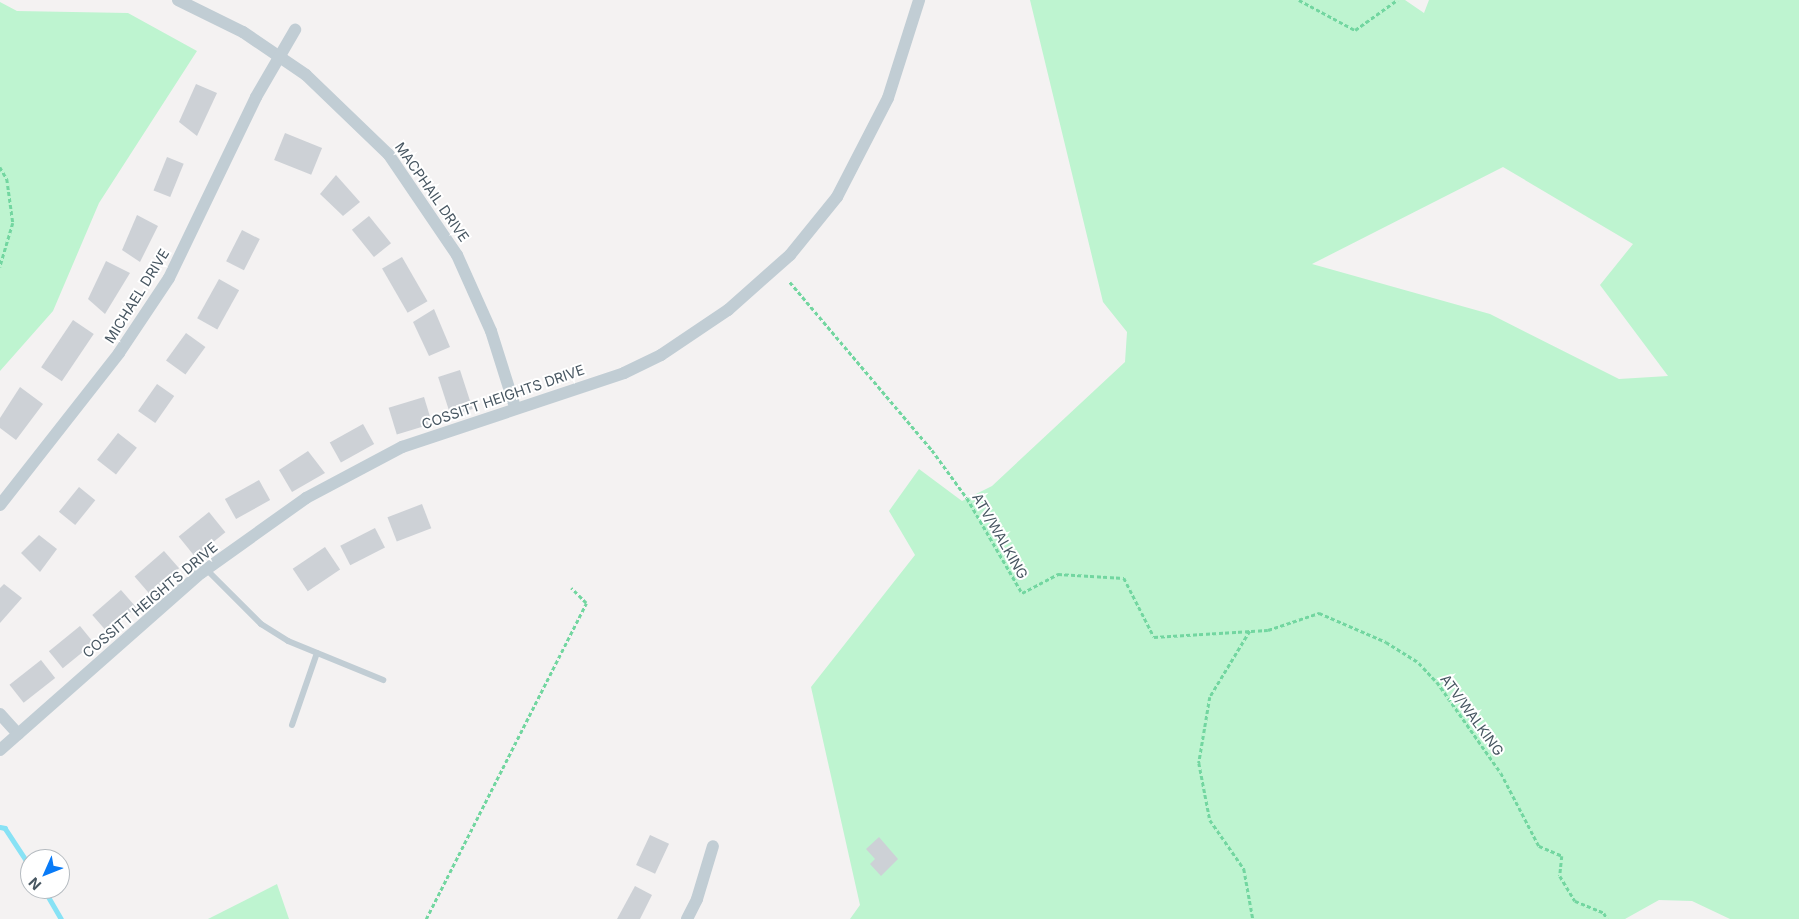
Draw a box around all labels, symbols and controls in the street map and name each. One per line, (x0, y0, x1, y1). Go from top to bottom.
street label: MACPHAIL DRIVE (391, 139, 473, 245)
street label: MICHAEL DRIVE (101, 246, 173, 346)
street label: COSSITT HEIGHTS DRIVE (419, 361, 587, 433)
street label: ATV/WALKING (969, 490, 1031, 582)
street label: COSSITT HEIGHTS DRIVE (79, 539, 221, 661)
street label: ATV/WALKING (1437, 671, 1507, 759)
north arrow (20, 849, 70, 899)
text: N (25, 874, 44, 894)

